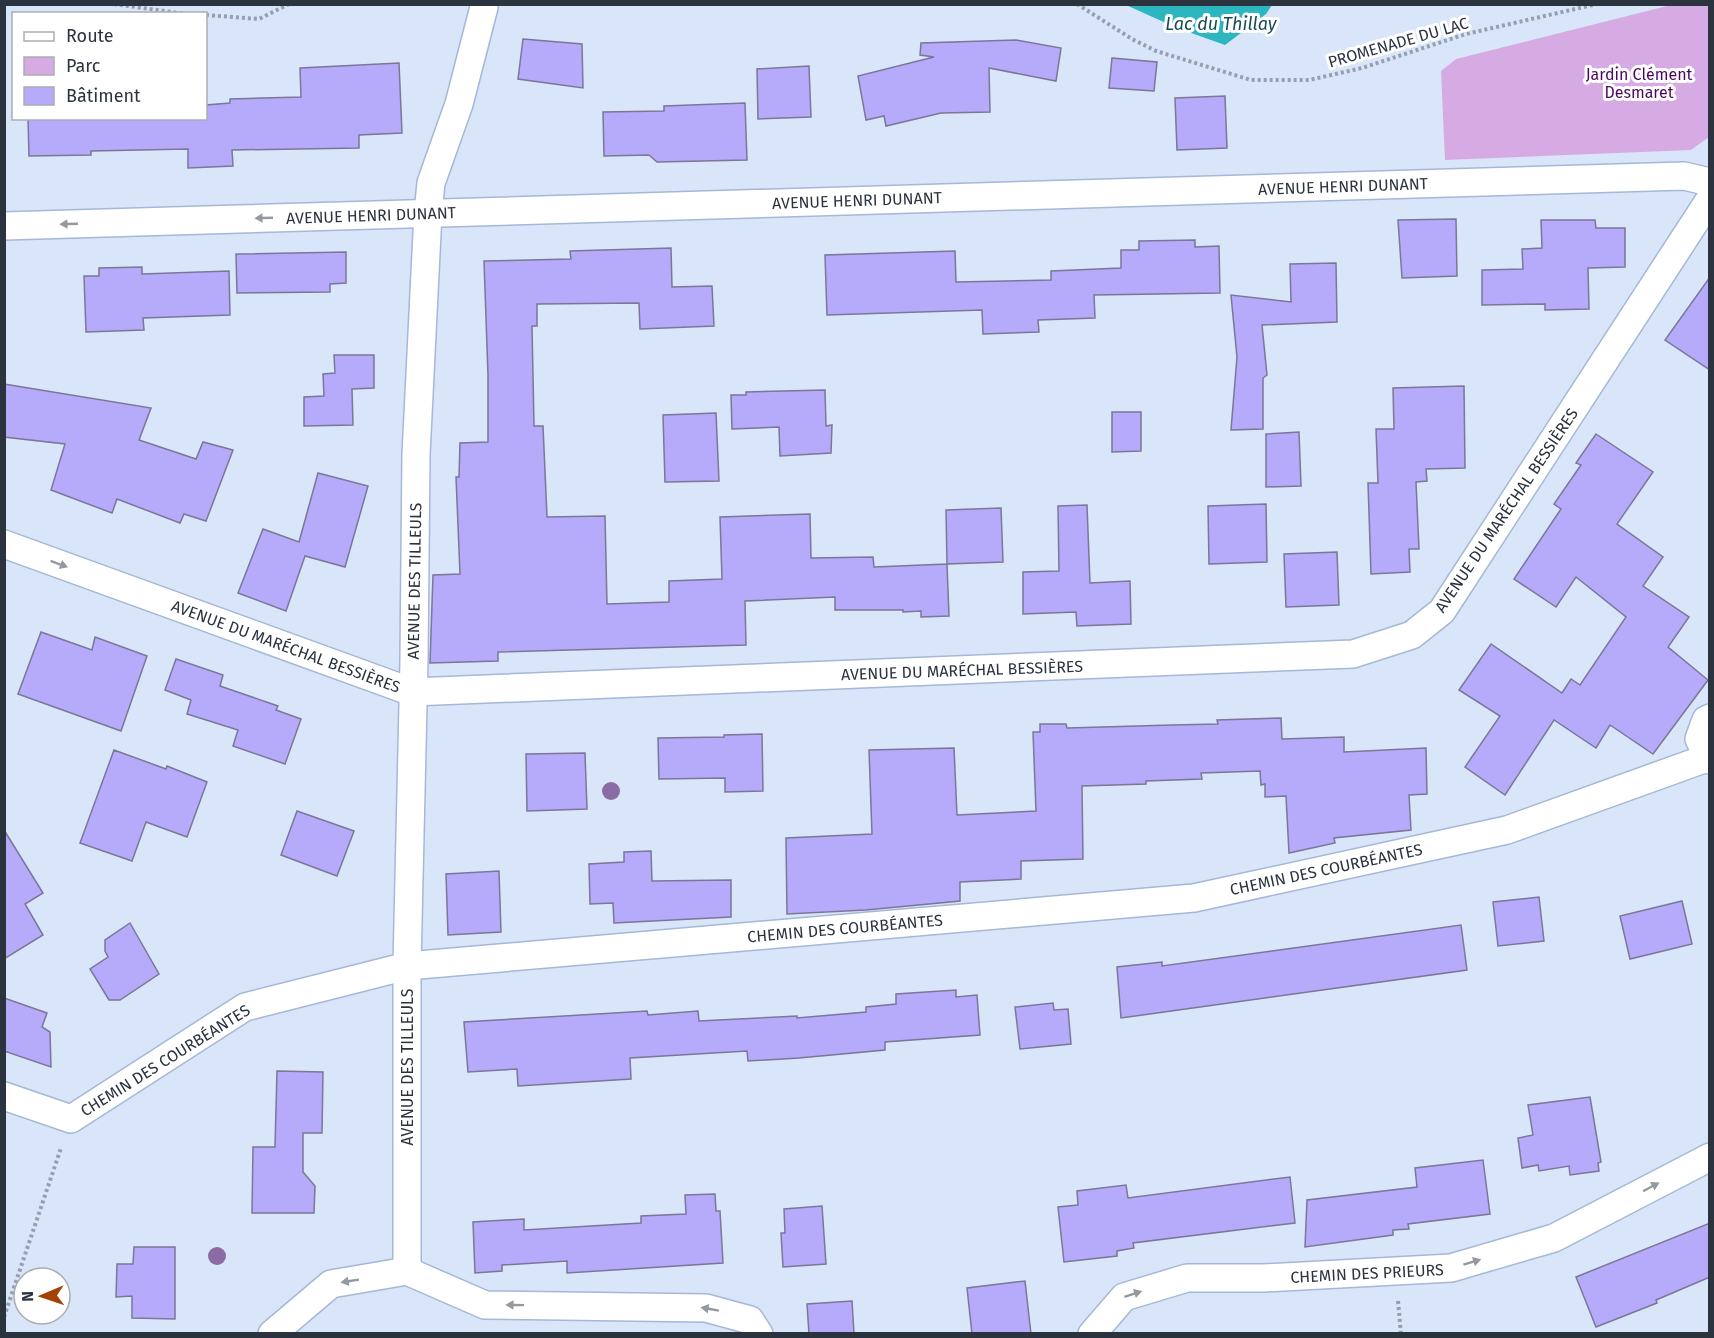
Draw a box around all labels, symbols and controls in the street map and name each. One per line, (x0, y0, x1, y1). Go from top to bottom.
legend (12, 12, 207, 120)
water label: Lac du Thillay (1165, 13, 1278, 35)
street label: PROMENADE DU LAC (1326, 13, 1471, 72)
text: Route (66, 25, 114, 47)
text: Parc (66, 55, 101, 77)
park label: Jardin Clément Desmaret (1586, 65, 1693, 102)
text: Bâtiment (66, 85, 141, 107)
street label: AVENUE HENRI DUNANT (1258, 174, 1429, 199)
street label: AVENUE HENRI DUNANT (772, 188, 943, 213)
street label: AVENUE HENRI DUNANT (286, 203, 457, 228)
one-way arrow (255, 213, 274, 223)
one-way arrow (60, 219, 79, 229)
street label: AVENUE DU MARÉCHAL BESSIÈRES (1430, 404, 1582, 616)
street label: AVENUE DES TILLEULS (404, 502, 425, 660)
one-way arrow (51, 559, 69, 569)
street label: AVENUE DU MARÉCHAL BESSIÈRES (169, 595, 403, 697)
street label: AVENUE DU MARÉCHAL BESSIÈRES (841, 656, 1084, 684)
street label: CHEMIN DES COURBÉANTES (1228, 839, 1424, 899)
street label: CHEMIN DES COURBÉANTES (746, 909, 944, 947)
street label: AVENUE DES TILLEULS (398, 988, 417, 1145)
street label: CHEMIN DES COURBÉANTES (77, 999, 254, 1120)
one-way arrow (1642, 1182, 1659, 1192)
one-way arrow (1463, 1257, 1481, 1266)
street label: CHEMIN DES PRIEURS (1290, 1260, 1444, 1287)
north arrow (12, 1266, 72, 1326)
one-way arrow (340, 1277, 359, 1286)
one-way arrow (1124, 1289, 1142, 1298)
text: N (18, 1291, 37, 1302)
one-way arrow (505, 1301, 524, 1310)
one-way arrow (700, 1305, 719, 1314)

